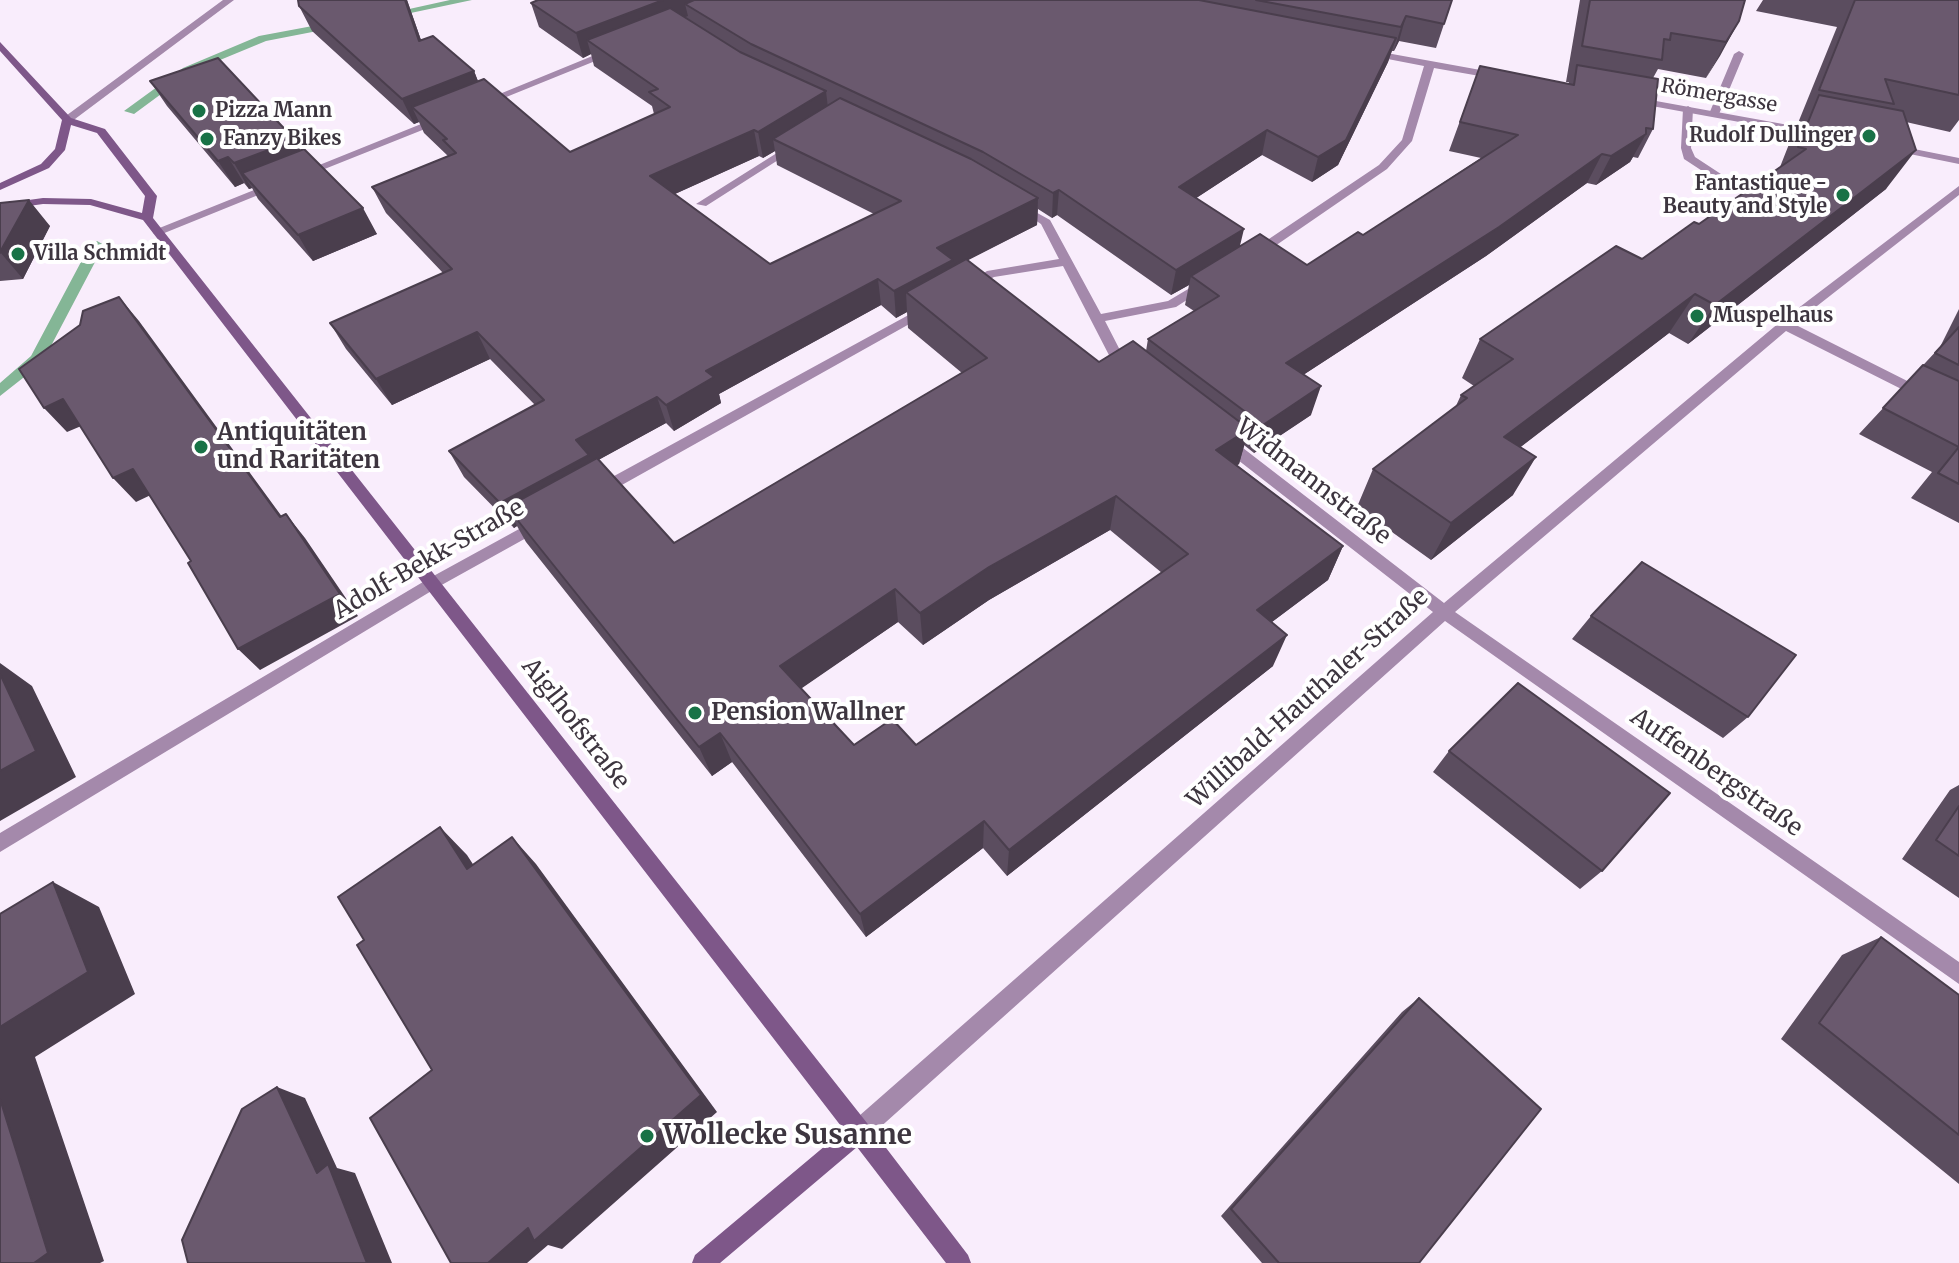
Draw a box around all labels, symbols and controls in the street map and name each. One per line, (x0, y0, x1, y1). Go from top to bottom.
street label: Römergasse (1659, 74, 1779, 118)
place label: Pizza Mann (215, 99, 332, 123)
marker: Pizza Mann (190, 102, 208, 120)
place label: Rudolf Dullinger (1689, 124, 1853, 148)
place label: Fanzy Bikes (223, 127, 341, 151)
marker: Rudolf Dullinger (1860, 127, 1878, 145)
marker: Fanzy Bikes (198, 130, 216, 148)
place label: Fantastique - Beauty and Style (1663, 172, 1827, 219)
marker: Fantastique - Beauty and Style (1834, 186, 1852, 204)
place label: Villa Schmidt (34, 242, 166, 266)
marker: Villa Schmidt (9, 245, 27, 263)
place label: Muspelhaus (1713, 304, 1833, 328)
marker: Muspelhaus (1688, 307, 1706, 325)
street label: Widmannstraße (1230, 413, 1396, 551)
place label: Antiquitäten und Raritäten (217, 419, 380, 475)
marker: Antiquitäten und Raritäten (192, 438, 210, 456)
street label: Adolf-Bekk-Straße (329, 494, 529, 626)
street label: Willibald-Hauthaler-Straße (1182, 583, 1434, 815)
street label: Aiglhofstraße (515, 653, 635, 795)
place label: Pension Wallner (711, 699, 905, 727)
street label: Auffenbergstraße (1625, 703, 1807, 843)
marker: Pension Wallner (686, 704, 704, 722)
place label: Wollecke Susanne (663, 1119, 912, 1153)
marker: Wollecke Susanne (638, 1127, 656, 1145)

